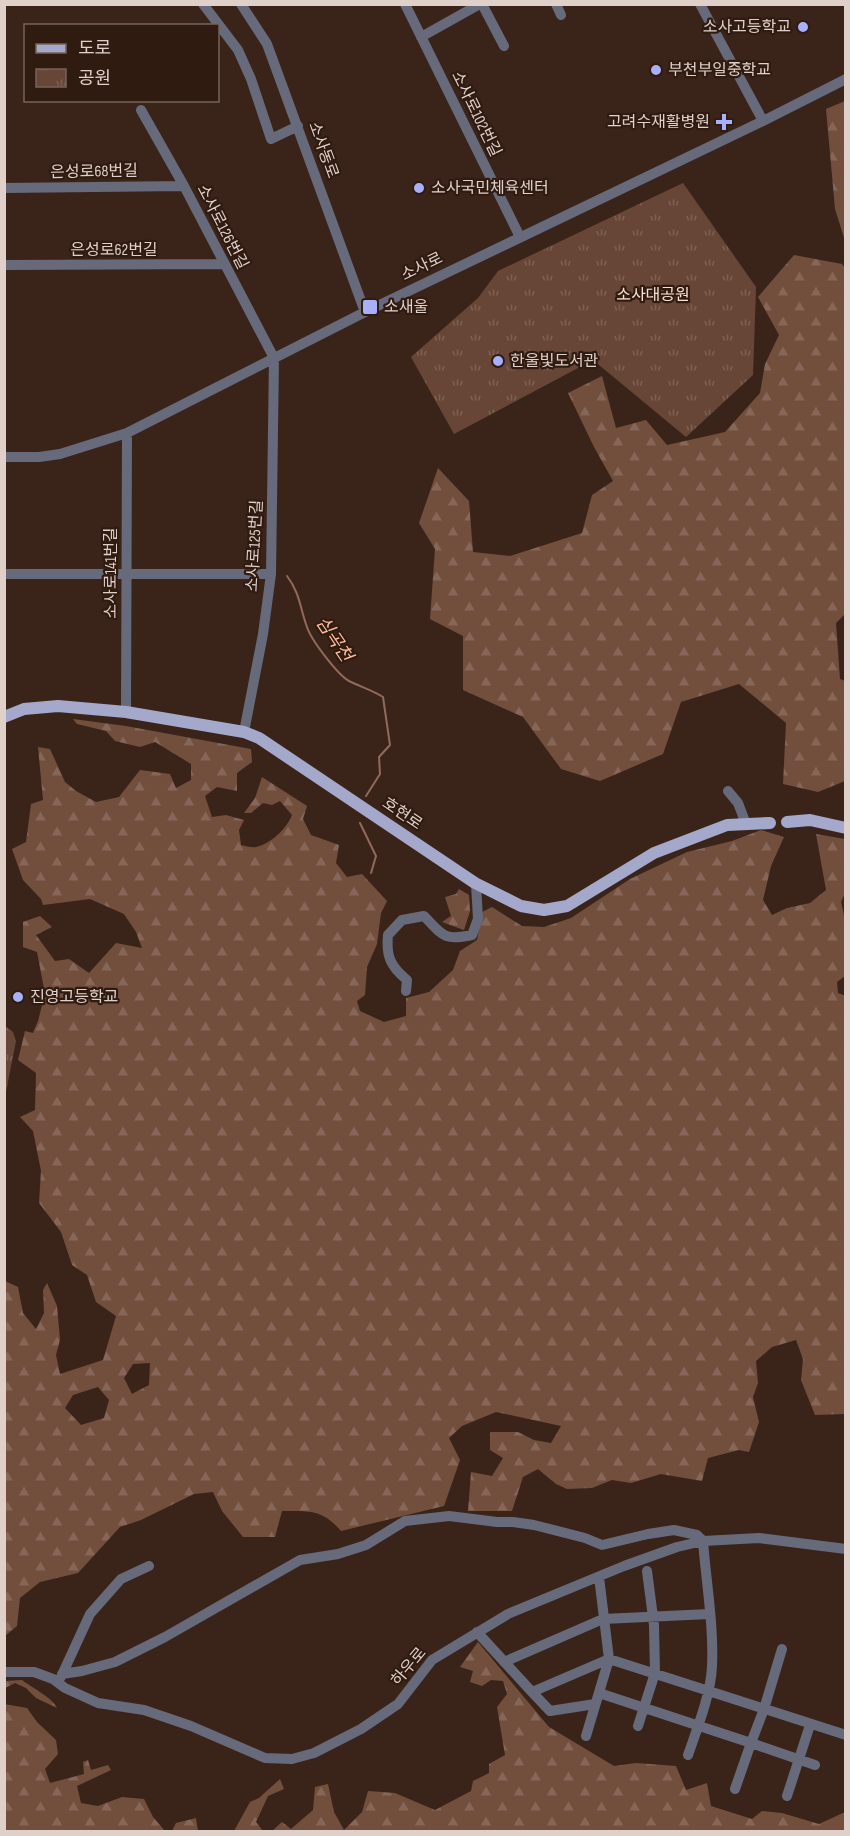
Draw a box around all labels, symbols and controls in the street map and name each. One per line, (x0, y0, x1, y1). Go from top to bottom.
place label: 소사고등학교 (703, 18, 791, 37)
marker: 소사고등학교 (796, 20, 810, 34)
legend (24, 24, 219, 102)
text: 도로 (78, 38, 111, 59)
place label: 부천부일중학교 (668, 61, 771, 80)
marker: 부천부일중학교 (649, 63, 663, 77)
text: 공원 (78, 68, 111, 89)
street label: 소사로102번길 (447, 68, 505, 160)
place label: 고려수재활병원 (607, 113, 710, 132)
marker: 고려수재활병원 (715, 113, 733, 131)
street label: 소사동로 (304, 119, 342, 181)
street label: 은성로68번길 (50, 162, 138, 182)
place label: 소사국민체육센터 (431, 179, 549, 198)
street label: 소사로126번길 (192, 181, 252, 273)
marker: 소사국민체육센터 (412, 181, 426, 195)
street label: 은성로62번길 (70, 241, 158, 260)
street label: 소사로 (398, 249, 446, 285)
park label: 소사대공원 (616, 286, 690, 305)
marker: 소새울 (361, 298, 379, 316)
place label: 소새울 (384, 298, 428, 317)
place label: 한울빛도서관 (510, 352, 599, 371)
marker: 한울빛도서관 (491, 354, 505, 368)
street label: 소사로125번길 (243, 499, 267, 593)
street label: 소사로141번길 (102, 527, 121, 619)
water label: 심곡천 (311, 613, 358, 667)
street label: 호현로 (378, 794, 426, 834)
place label: 진영고등학교 (30, 988, 118, 1007)
marker: 진영고등학교 (11, 990, 25, 1004)
street label: 하우로 (388, 1644, 431, 1690)

